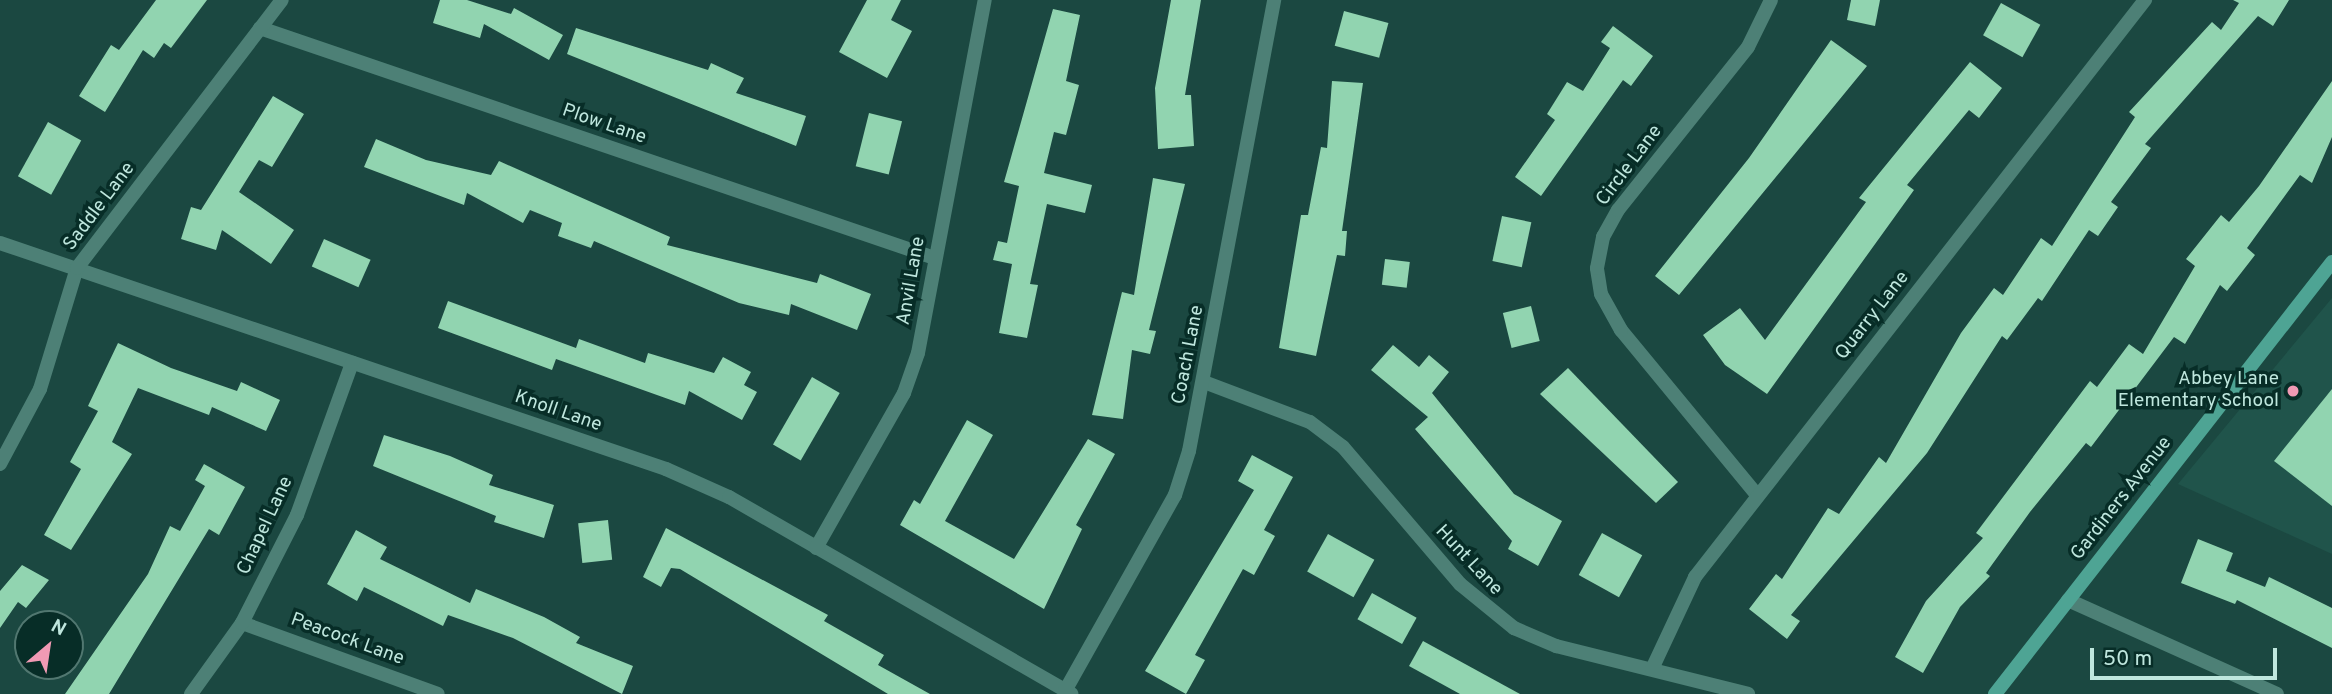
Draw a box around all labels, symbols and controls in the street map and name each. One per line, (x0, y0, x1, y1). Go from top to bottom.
street label: Plow Lane (559, 100, 649, 150)
street label: Circle Lane (1592, 121, 1668, 211)
street label: Saddle Lane (59, 158, 141, 256)
street label: Anvil Lane (893, 235, 931, 327)
street label: Quarry Lane (1831, 267, 1915, 365)
street label: Coach Lane (1168, 304, 1210, 406)
place label: Abbey Lane Elementary School (2118, 369, 2279, 413)
marker: Abbey Lane Elementary School (2285, 383, 2301, 399)
street label: Knoll Lane (511, 386, 605, 438)
street label: Gardiners Avenue (2066, 432, 2178, 566)
street label: Chapel Lane (233, 473, 299, 579)
street label: Hunt Lane (1430, 521, 1506, 601)
street label: Peacock Lane (287, 609, 407, 671)
north arrow (14, 610, 84, 680)
text: N (46, 615, 70, 642)
scale bar (2094, 634, 2281, 678)
text: 50 m (2103, 646, 2152, 673)

